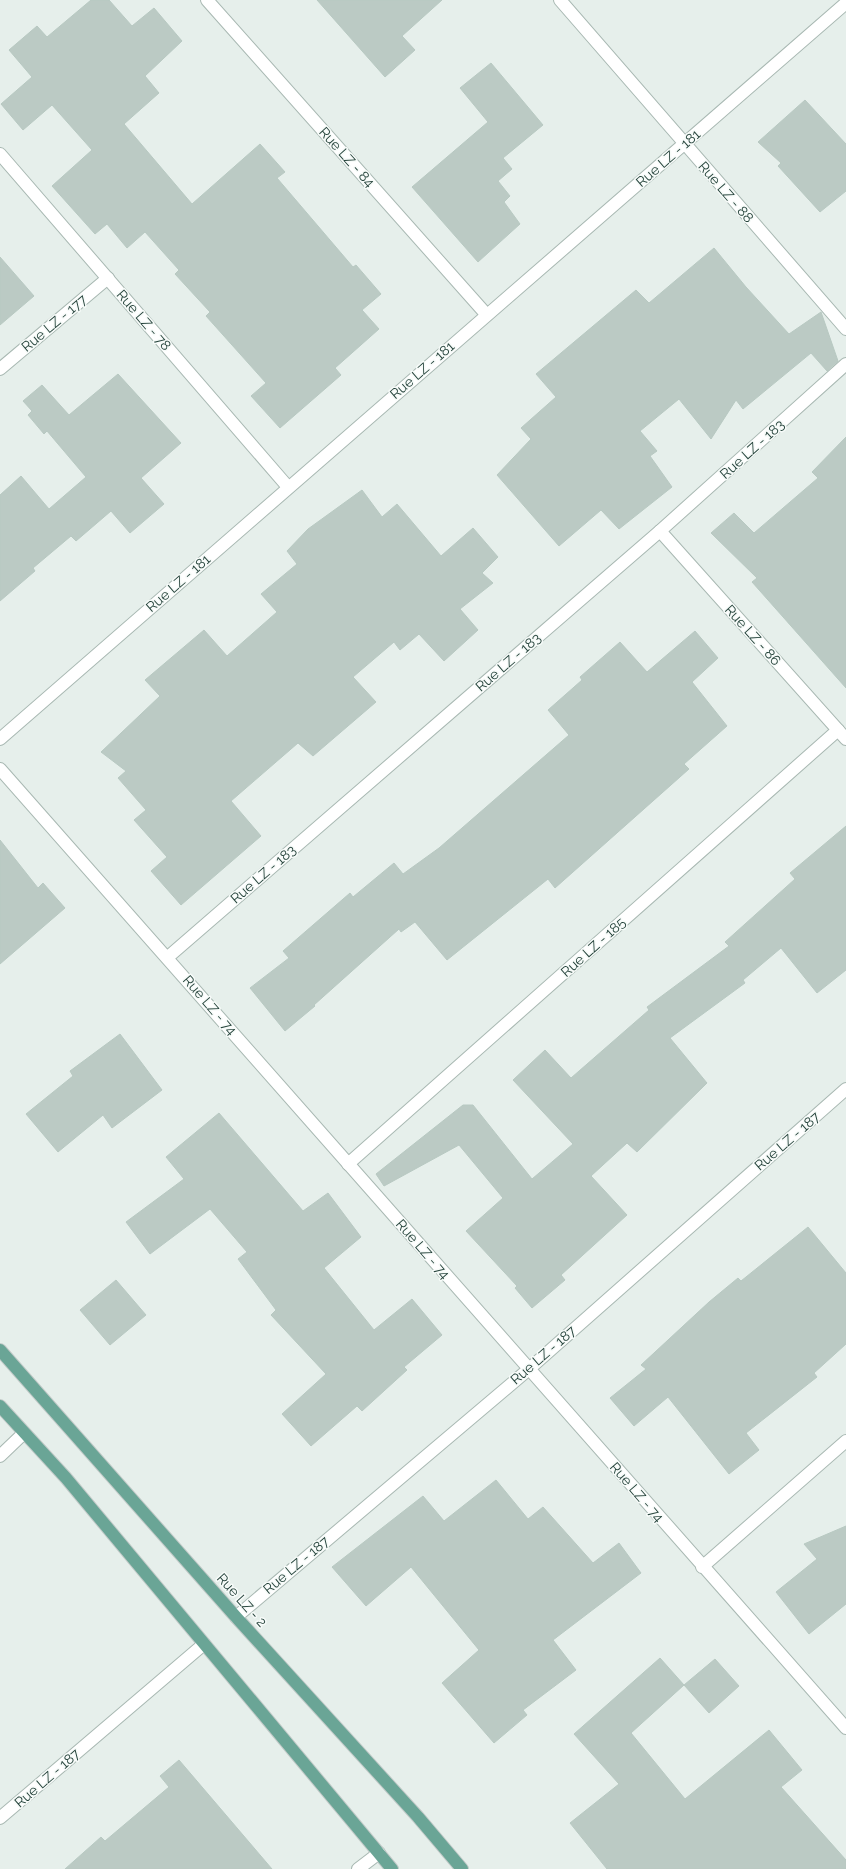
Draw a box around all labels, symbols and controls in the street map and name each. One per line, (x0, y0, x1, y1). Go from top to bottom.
street label: Rue LZ - 84 (316, 124, 378, 191)
street label: Rue LZ - 181 (633, 126, 703, 190)
street label: Rue LZ - 88 (695, 158, 757, 226)
street label: Rue LZ - 78 (113, 286, 175, 354)
street label: Rue LZ - 177 (18, 291, 90, 355)
street label: Rue LZ - 181 (387, 338, 457, 402)
street label: Rue LZ - 183 (717, 416, 787, 482)
street label: Rue LZ - 181 (143, 551, 213, 615)
street label: Rue LZ - 86 (722, 601, 784, 669)
street label: Rue LZ - 183 (472, 629, 544, 695)
street label: Rue LZ - 183 (227, 841, 299, 907)
street label: Rue LZ - 185 (558, 914, 629, 980)
street label: Rue LZ - 74 (180, 972, 240, 1038)
street label: Rue LZ - 187 (751, 1108, 823, 1174)
street label: Rue LZ - 74 (393, 1216, 453, 1282)
street label: Rue LZ - 187 (507, 1322, 579, 1388)
street label: Rue LZ - 74 (607, 1459, 667, 1525)
street label: Rue LZ - 187 (260, 1533, 333, 1597)
street label: Rue LZ - 2 (214, 1570, 270, 1630)
street label: Rue LZ - 187 (11, 1745, 83, 1811)

